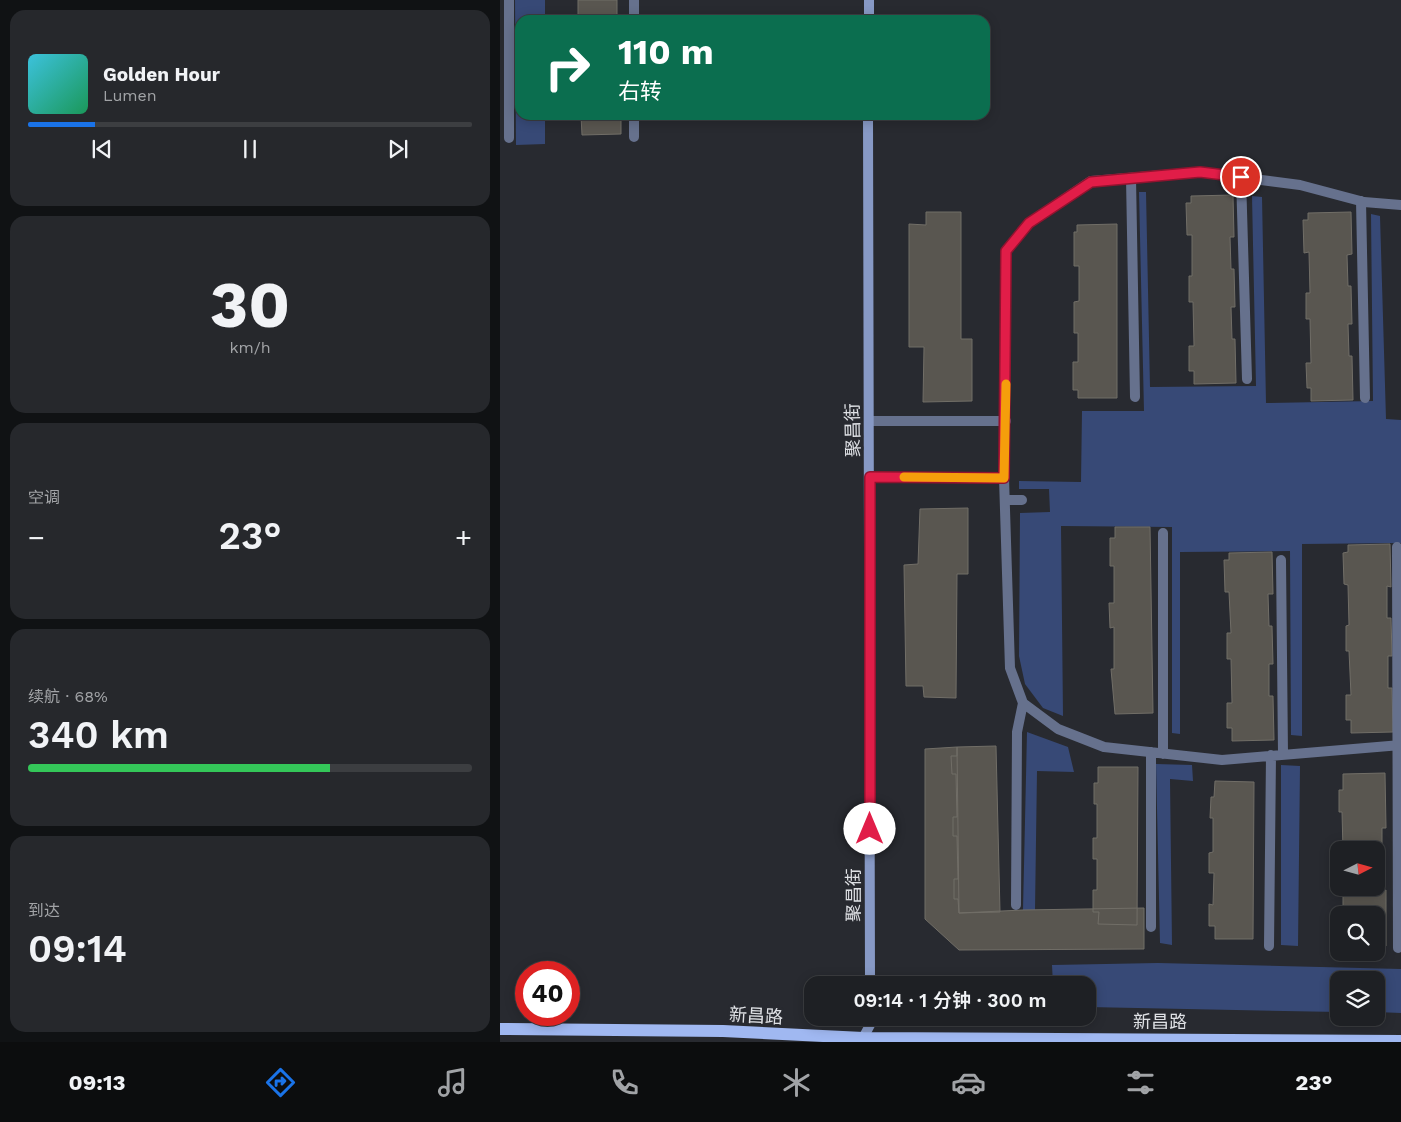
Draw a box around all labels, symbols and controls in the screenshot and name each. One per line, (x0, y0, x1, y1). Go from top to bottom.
text: 110 m (618, 31, 714, 73)
icon: right (535, 35, 600, 100)
text: Golden Hour (103, 63, 220, 86)
text: 右转 (618, 79, 662, 104)
text: Lumen (103, 86, 157, 105)
icon: previous (88, 135, 116, 163)
icon: pause (236, 135, 264, 163)
icon: next (384, 135, 412, 163)
pin (1220, 156, 1262, 198)
icon: arrive (1227, 163, 1255, 191)
text: 30 (210, 267, 290, 343)
text: km/h (229, 338, 271, 357)
street label: 聚昌街 (842, 403, 863, 457)
text: 空调 (28, 488, 60, 507)
text: 23° (218, 514, 282, 558)
text: − (28, 521, 45, 554)
text: + (455, 521, 472, 554)
text: 续航 · 68% (28, 687, 108, 706)
text: 340 km (28, 713, 169, 757)
position arrow (843, 802, 895, 854)
north arrow (1330, 841, 1385, 896)
map controls (1330, 841, 1385, 1026)
street label: 聚昌街 (843, 868, 864, 922)
text: 到达 (28, 901, 60, 920)
button: search (1330, 906, 1385, 961)
text: 09:14 (28, 927, 127, 971)
speed limit sign: 40 (515, 961, 580, 1026)
button: layers (1330, 971, 1385, 1026)
text: 09:14 · 1 分钟 · 300 m (853, 989, 1047, 1012)
street label: 新昌路 (729, 1004, 784, 1027)
street label: 新昌路 (1133, 1011, 1187, 1032)
icon: directions (263, 1065, 298, 1100)
icon: music (435, 1065, 470, 1100)
icon: phone (607, 1065, 642, 1100)
icon: climate (779, 1065, 814, 1100)
icon: car (951, 1065, 986, 1100)
icon: filters (1123, 1065, 1158, 1100)
text: 09:13 (69, 1070, 125, 1095)
text: 23° (1295, 1070, 1332, 1095)

